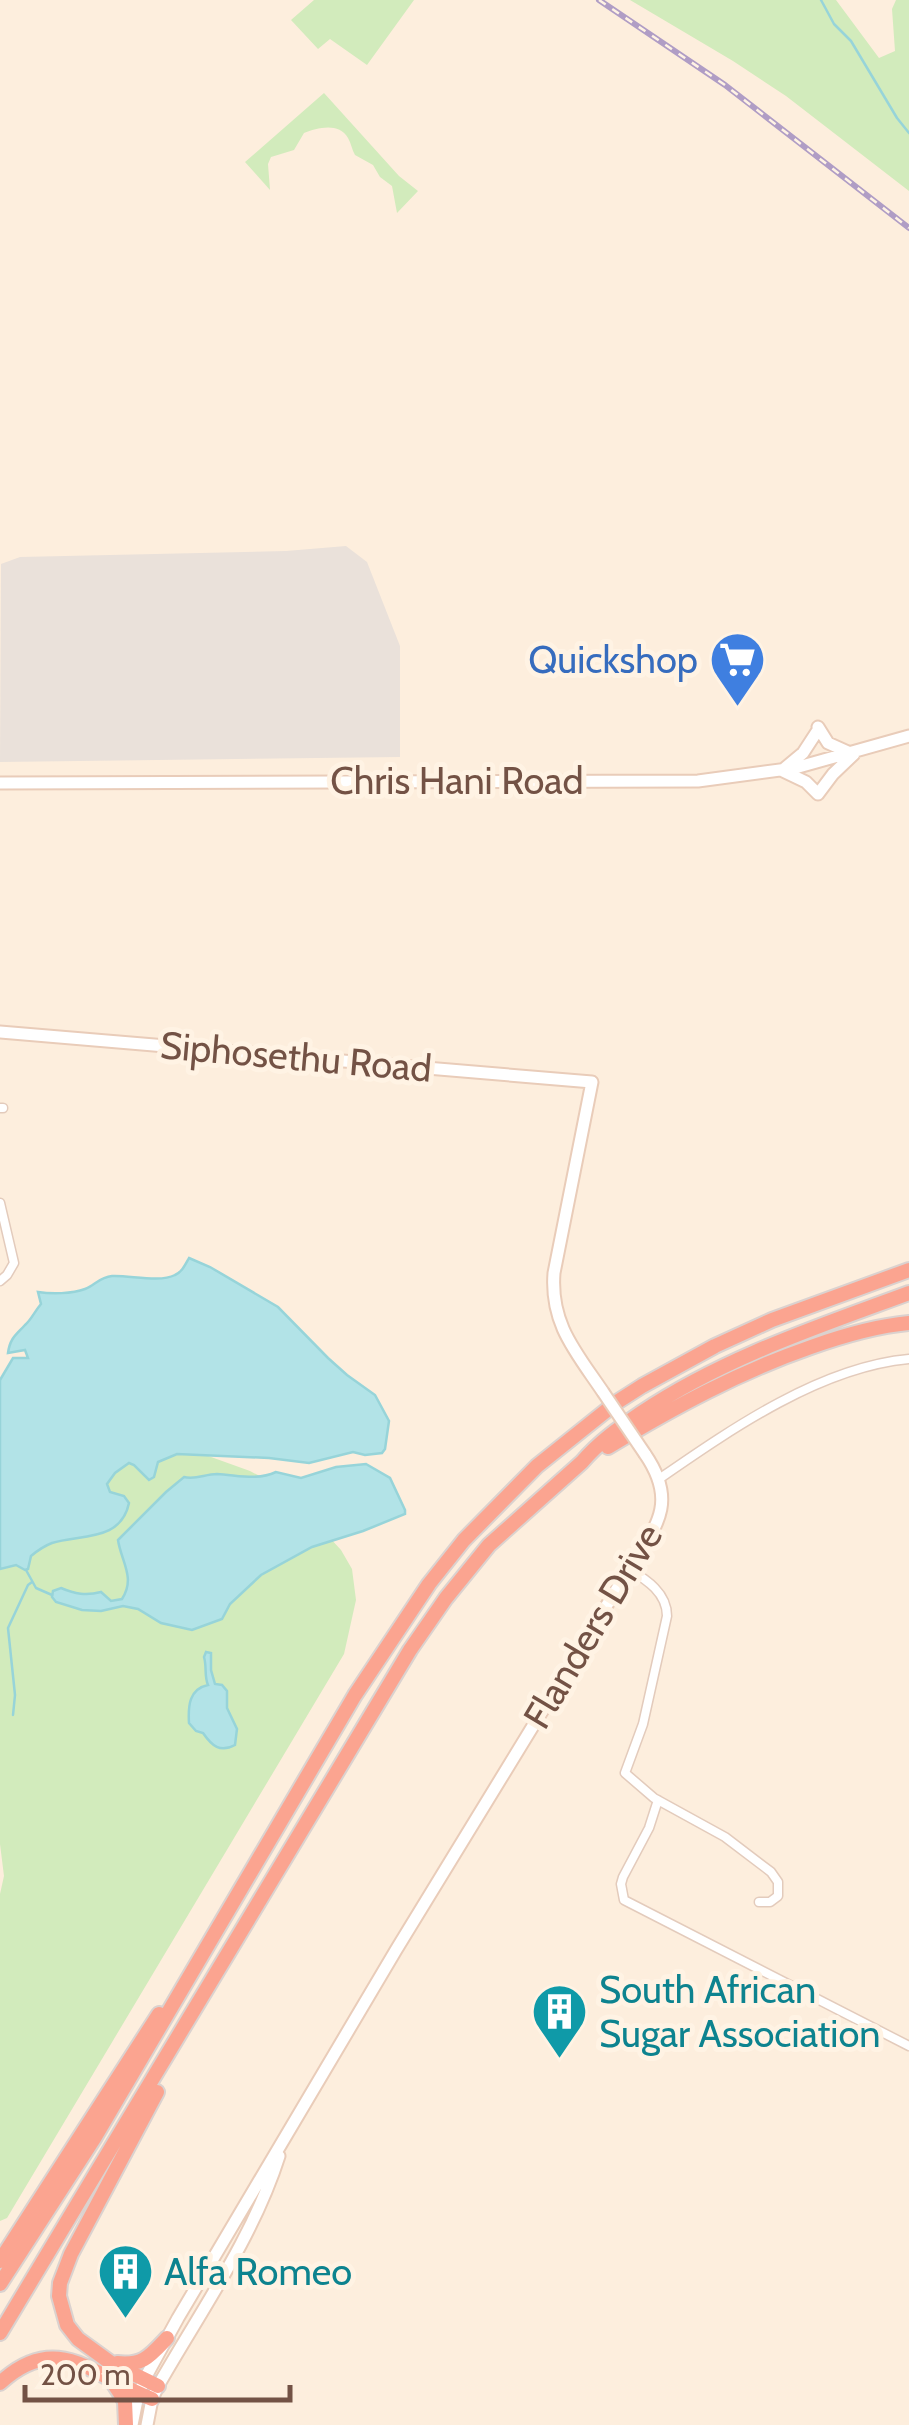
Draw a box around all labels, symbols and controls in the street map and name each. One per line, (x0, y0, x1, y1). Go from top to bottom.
supermarket icon: Quickshop (707, 630, 767, 709)
place label: Quickshop (528, 636, 698, 683)
street label: Chris Hani Road (330, 757, 584, 804)
street label: Siphosethu Road (158, 1021, 434, 1092)
street label: Flanders Drive (513, 1515, 672, 1737)
place label: South African Sugar Association (599, 1966, 881, 2057)
building icon: South African Sugar Association (530, 1982, 590, 2061)
building icon: Alfa Romeo (95, 2242, 155, 2321)
place label: Alfa Romeo (164, 2248, 352, 2295)
scale bar (25, 2340, 290, 2402)
text: 200 m (40, 2356, 131, 2393)

